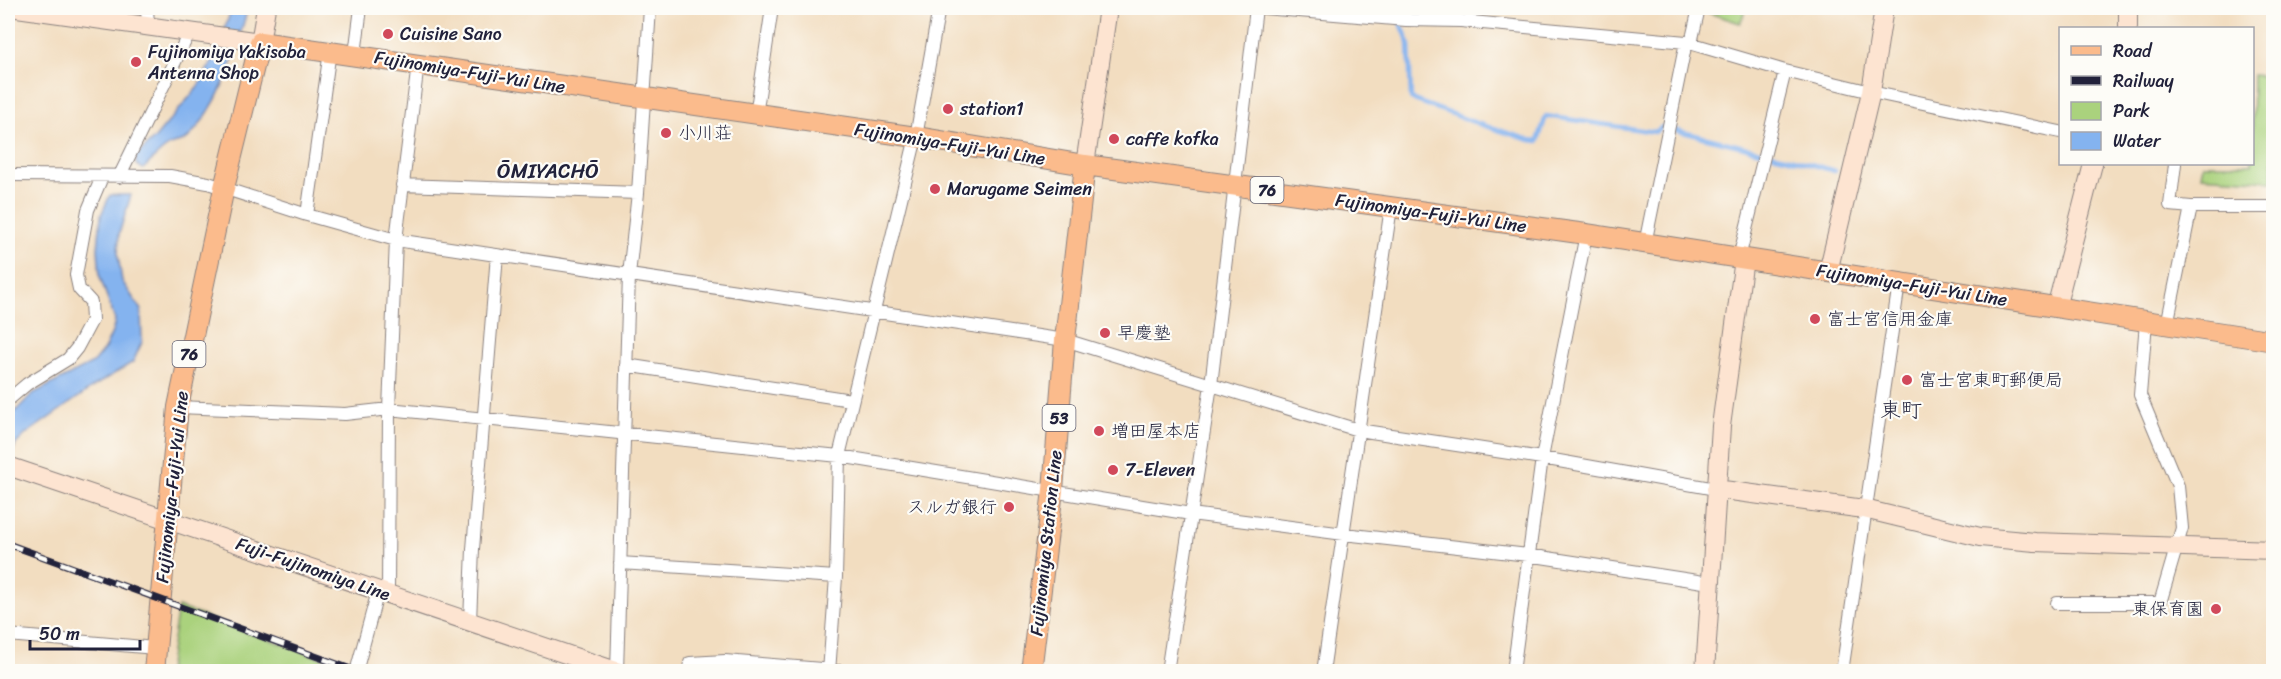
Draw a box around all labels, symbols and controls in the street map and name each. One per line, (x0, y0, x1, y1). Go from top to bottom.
place label: Cuisine Sano (400, 18, 502, 50)
marker: Cuisine Sano (381, 27, 395, 41)
legend (2059, 27, 2254, 165)
text: Road (2113, 35, 2153, 67)
place label: Fujinomiya Yakisoba Antenna Shop (147, 36, 306, 89)
street label: Fujinomiya-Fuji-Yui Line (372, 41, 568, 103)
marker: Fujinomiya Yakisoba Antenna Shop (129, 55, 143, 69)
text: Railway (2113, 65, 2175, 97)
place label: station1 (959, 93, 1024, 125)
text: Park (2113, 95, 2150, 127)
marker: station1 (941, 102, 955, 116)
street label: Fujinomiya-Fuji-Yui Line (852, 113, 1048, 175)
place label: 小川荘 (678, 117, 732, 149)
place label: caffe kofka (1126, 123, 1219, 155)
text: Water (2113, 125, 2162, 157)
marker: 小川荘 (659, 126, 673, 140)
marker: caffe kofka (1107, 132, 1121, 146)
district label: ŌMIYACHŌ (497, 152, 599, 190)
place label: Marugame Seimen (947, 173, 1092, 205)
road number: 76 (1250, 177, 1284, 203)
marker: Marugame Seimen (928, 182, 942, 196)
street label: Fujinomiya-Fuji-Yui Line (1333, 184, 1529, 242)
street label: Fujinomiya-Fuji-Yui Line (1814, 254, 2010, 316)
place label: 富士宮信用金庫 (1827, 303, 1953, 335)
marker: 富士宮信用金庫 (1808, 312, 1822, 326)
place label: 早慶塾 (1117, 317, 1171, 349)
marker: 早慶塾 (1098, 326, 1112, 340)
road number: 76 (172, 341, 206, 367)
place label: 富士宮東町郵便局 (1919, 364, 2063, 396)
marker: 富士宮東町郵便局 (1900, 373, 1914, 387)
street label: Fujinomiya-Fuji-Yui Line (146, 389, 198, 585)
district label: 東町 (1880, 391, 1922, 429)
road number: 53 (1042, 405, 1076, 431)
place label: 増田屋本店 (1111, 415, 1201, 447)
marker: 増田屋本店 (1092, 424, 1106, 438)
street label: Fujinomiya Station Line (1020, 448, 1072, 638)
place label: 7-Eleven (1125, 454, 1196, 486)
marker: 7-Eleven (1106, 463, 1120, 477)
place label: スルガ銀行 (907, 491, 997, 523)
marker: スルガ銀行 (1002, 500, 1016, 514)
street label: Fuji-Fujinomiya Line (231, 528, 395, 611)
place label: 東保育園 (2132, 593, 2204, 625)
marker: 東保育園 (2209, 602, 2223, 616)
scale bar (30, 613, 140, 651)
text: 50 m (39, 618, 80, 650)

